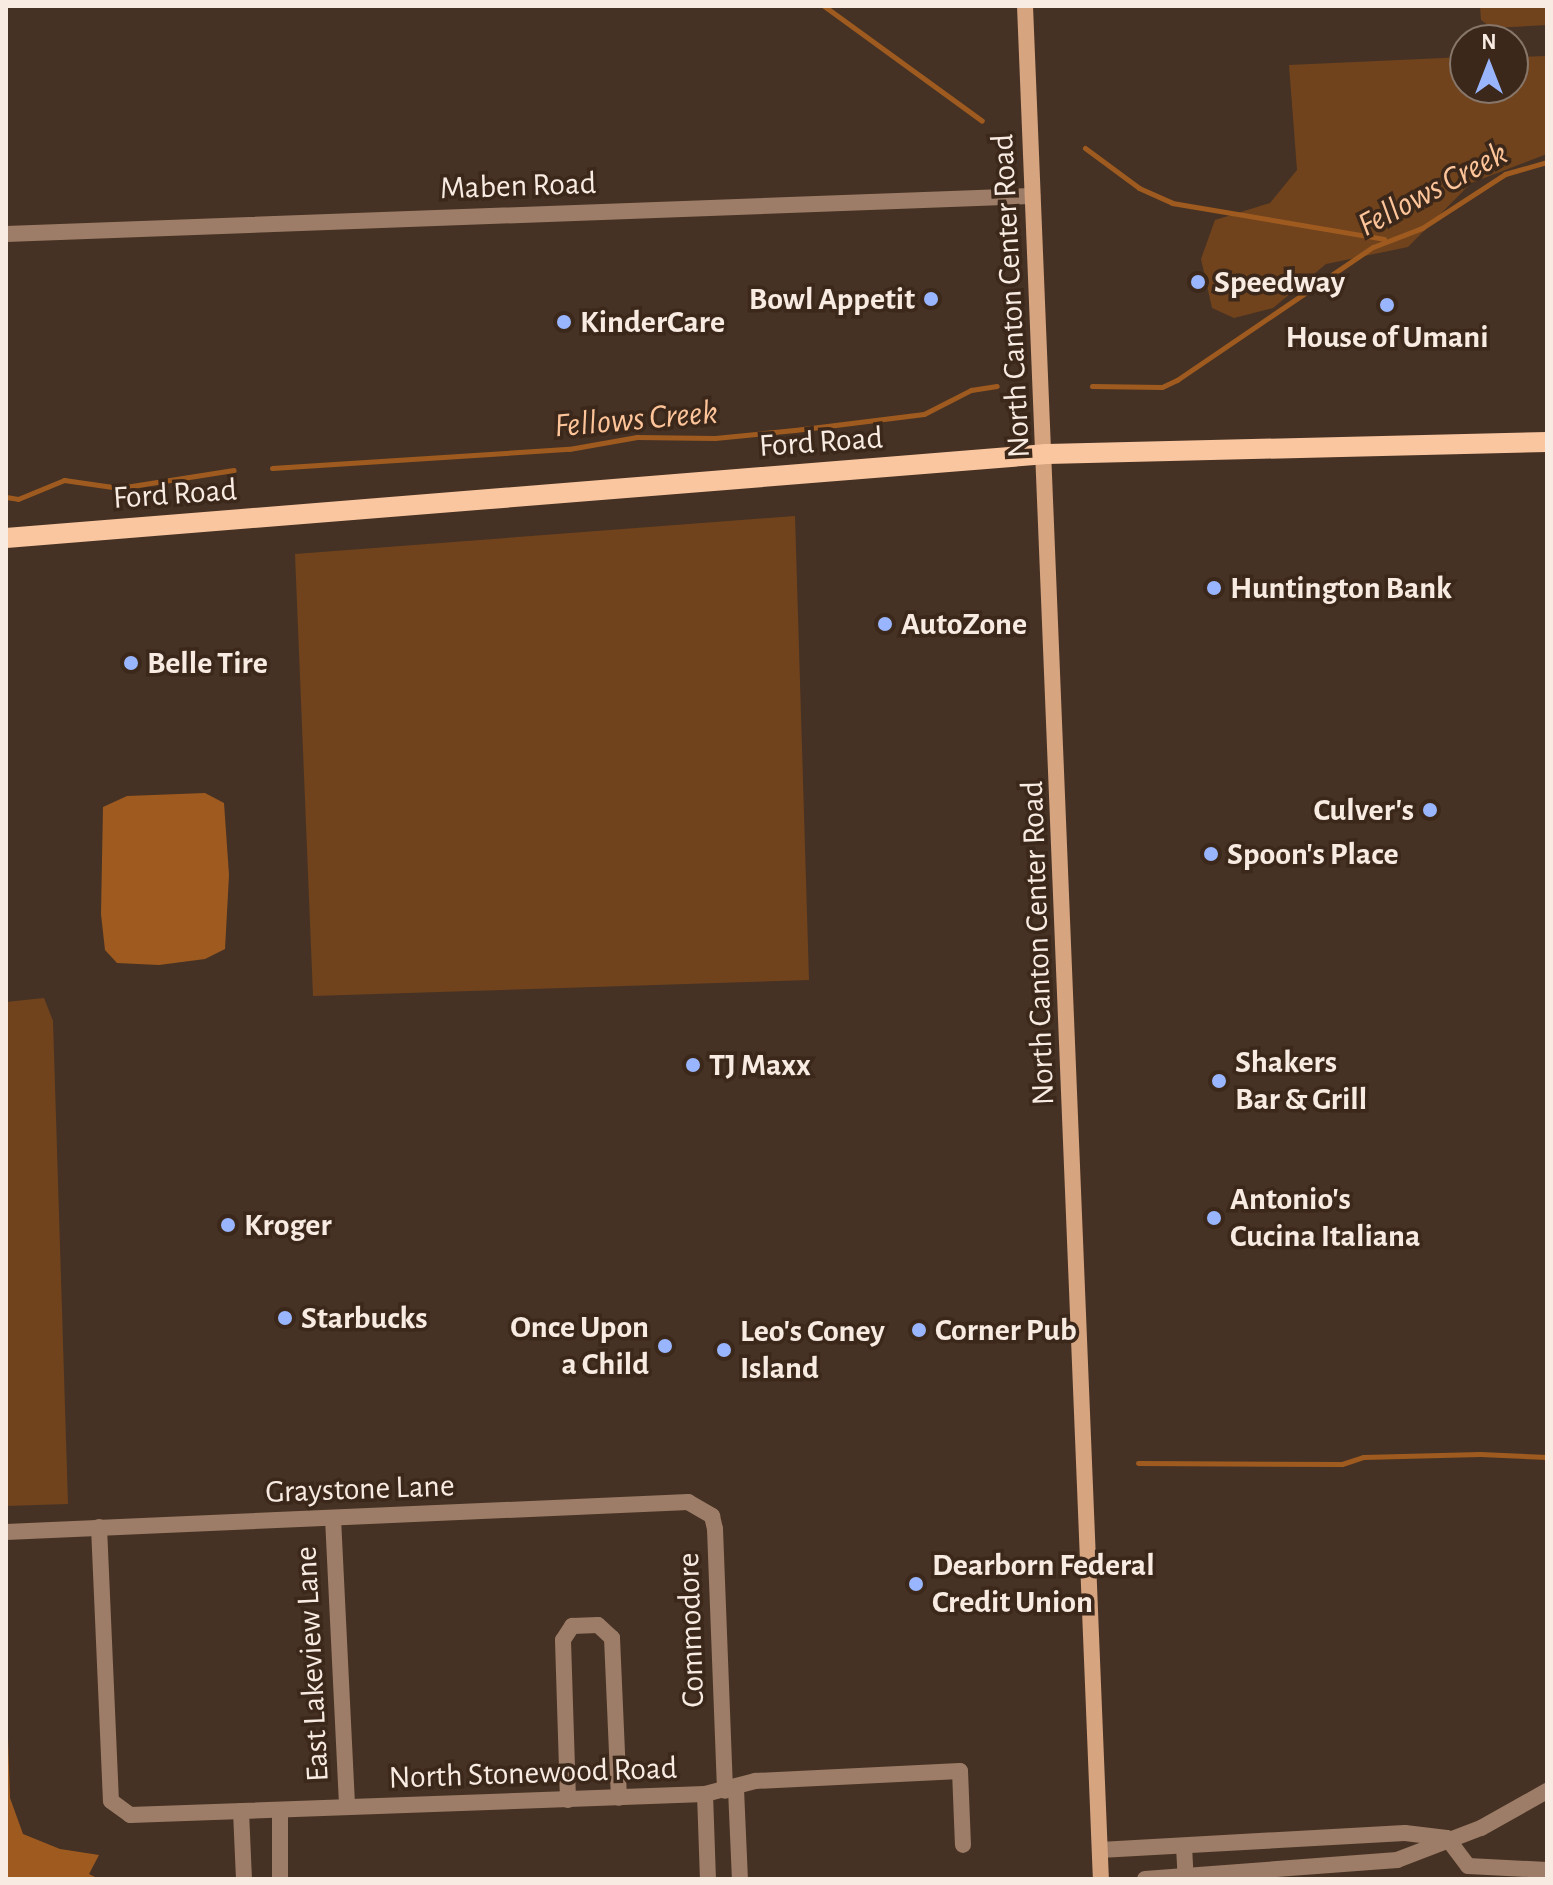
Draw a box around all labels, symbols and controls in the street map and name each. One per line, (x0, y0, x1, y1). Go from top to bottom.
north arrow (1449, 24, 1529, 104)
text: N (1481, 31, 1497, 53)
street label: North Canton Center Road (983, 133, 1039, 459)
water label: Fellows Creek (1351, 134, 1515, 246)
street label: Maben Road (439, 164, 597, 208)
place label: Speedway (1214, 263, 1345, 301)
marker: Speedway (1189, 273, 1207, 291)
place label: Bowl Appetit (749, 280, 915, 318)
marker: Bowl Appetit (922, 290, 940, 308)
marker: House of Umani (1378, 296, 1396, 314)
place label: KinderCare (580, 303, 725, 341)
marker: KinderCare (555, 313, 573, 331)
place label: House of Umani (1285, 318, 1489, 356)
water label: Fellows Creek (553, 393, 719, 447)
street label: Ford Road (758, 419, 884, 465)
street label: Ford Road (112, 471, 238, 517)
place label: Huntington Bank (1230, 569, 1452, 607)
marker: Huntington Bank (1205, 579, 1223, 597)
place label: AutoZone (901, 605, 1027, 643)
marker: AutoZone (876, 615, 894, 633)
place label: Belle Tire (147, 644, 268, 682)
marker: Belle Tire (122, 654, 140, 672)
street label: North Canton Center Road (1013, 780, 1063, 1106)
place label: Culver's (1313, 791, 1414, 829)
marker: Culver's (1421, 801, 1439, 819)
place label: Spoon's Place (1227, 835, 1399, 873)
marker: Spoon's Place (1202, 845, 1220, 863)
place label: Shakers Bar & Grill (1235, 1044, 1367, 1119)
place label: TJ Maxx (709, 1046, 811, 1084)
marker: TJ Maxx (684, 1056, 702, 1074)
marker: Shakers Bar & Grill (1210, 1072, 1228, 1090)
place label: Antonio's Cucina Italiana (1230, 1181, 1420, 1256)
place label: Kroger (244, 1206, 332, 1244)
marker: Antonio's Cucina Italiana (1205, 1209, 1223, 1227)
marker: Kroger (219, 1216, 237, 1234)
place label: Starbucks (301, 1299, 428, 1337)
marker: Starbucks (276, 1309, 294, 1327)
place label: Once Upon a Child (510, 1309, 649, 1384)
place label: Corner Pub (935, 1311, 1077, 1349)
place label: Leo's Coney Island (740, 1313, 885, 1388)
marker: Corner Pub (910, 1321, 928, 1339)
marker: Once Upon a Child (656, 1337, 674, 1355)
marker: Leo's Coney Island (715, 1341, 733, 1359)
street label: Graystone Lane (265, 1467, 455, 1511)
street label: East Lakeview Lane (287, 1545, 337, 1783)
place label: Dearborn Federal Credit Union (932, 1547, 1155, 1622)
street label: Commodore (669, 1552, 713, 1708)
marker: Dearborn Federal Credit Union (907, 1575, 925, 1593)
street label: North Stonewood Road (388, 1749, 678, 1797)

